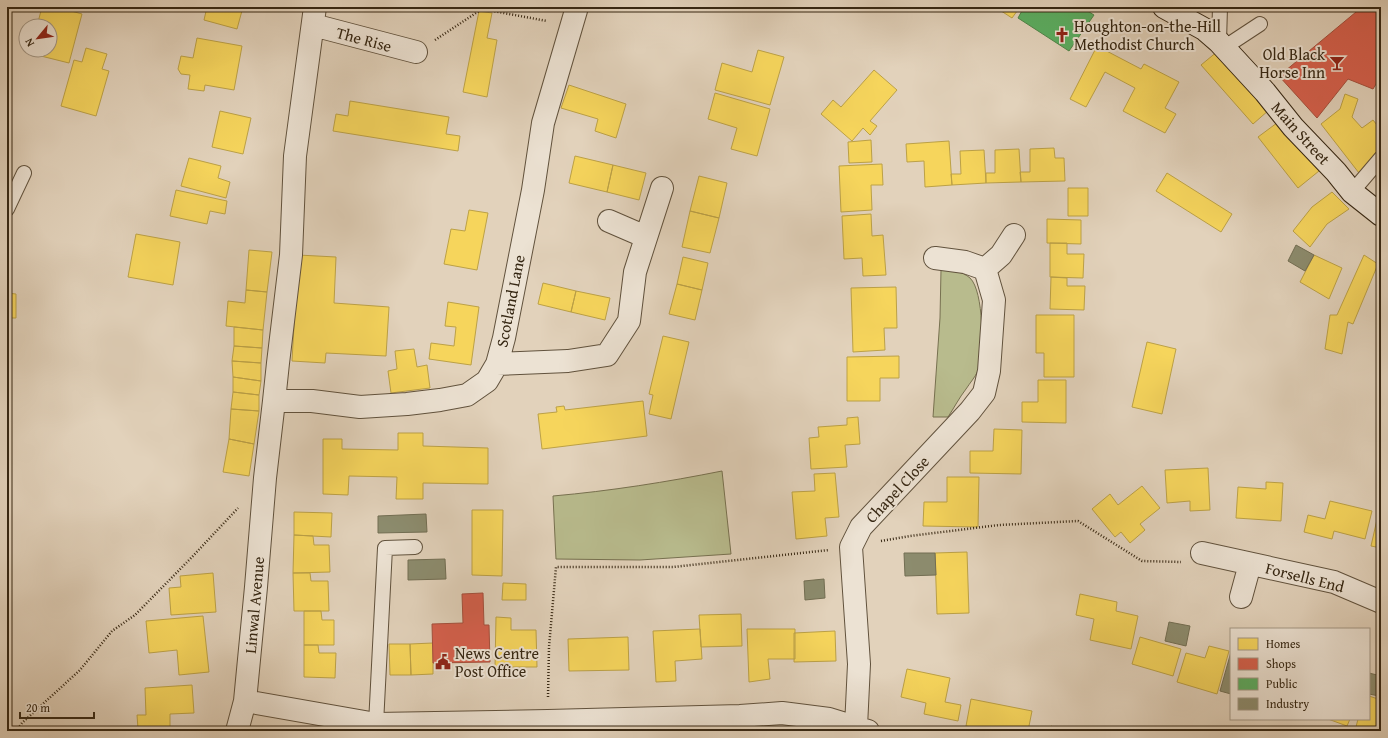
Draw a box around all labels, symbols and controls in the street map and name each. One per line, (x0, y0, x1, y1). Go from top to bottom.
place label: Houghton-on-the-Hill Methodist Church (1074, 14, 1222, 56)
north arrow (18, 18, 58, 58)
street label: The Rise (334, 20, 394, 58)
church icon: Houghton-on-the-Hill Methodist Church (1053, 26, 1071, 44)
text: N (20, 35, 38, 50)
place label: Old Black Horse Inn (1259, 42, 1326, 84)
bar icon: Old Black Horse Inn (1328, 54, 1346, 72)
street label: Main Street (1266, 96, 1336, 170)
street label: Scotland Lane (489, 253, 531, 349)
street label: Chapel Close (859, 450, 935, 528)
street label: Linwal Avenue (238, 556, 270, 654)
street label: Forsells End (1263, 556, 1347, 598)
legend (1230, 628, 1370, 720)
text: Homes (1266, 635, 1301, 652)
place label: News Centre Post Office (455, 641, 539, 683)
public building icon: News Centre Post Office (434, 653, 452, 671)
text: Shops (1266, 655, 1296, 672)
text: Public (1266, 675, 1298, 692)
scale bar (20, 694, 94, 720)
text: Industry (1266, 695, 1309, 712)
text: 20 m (26, 699, 50, 716)

